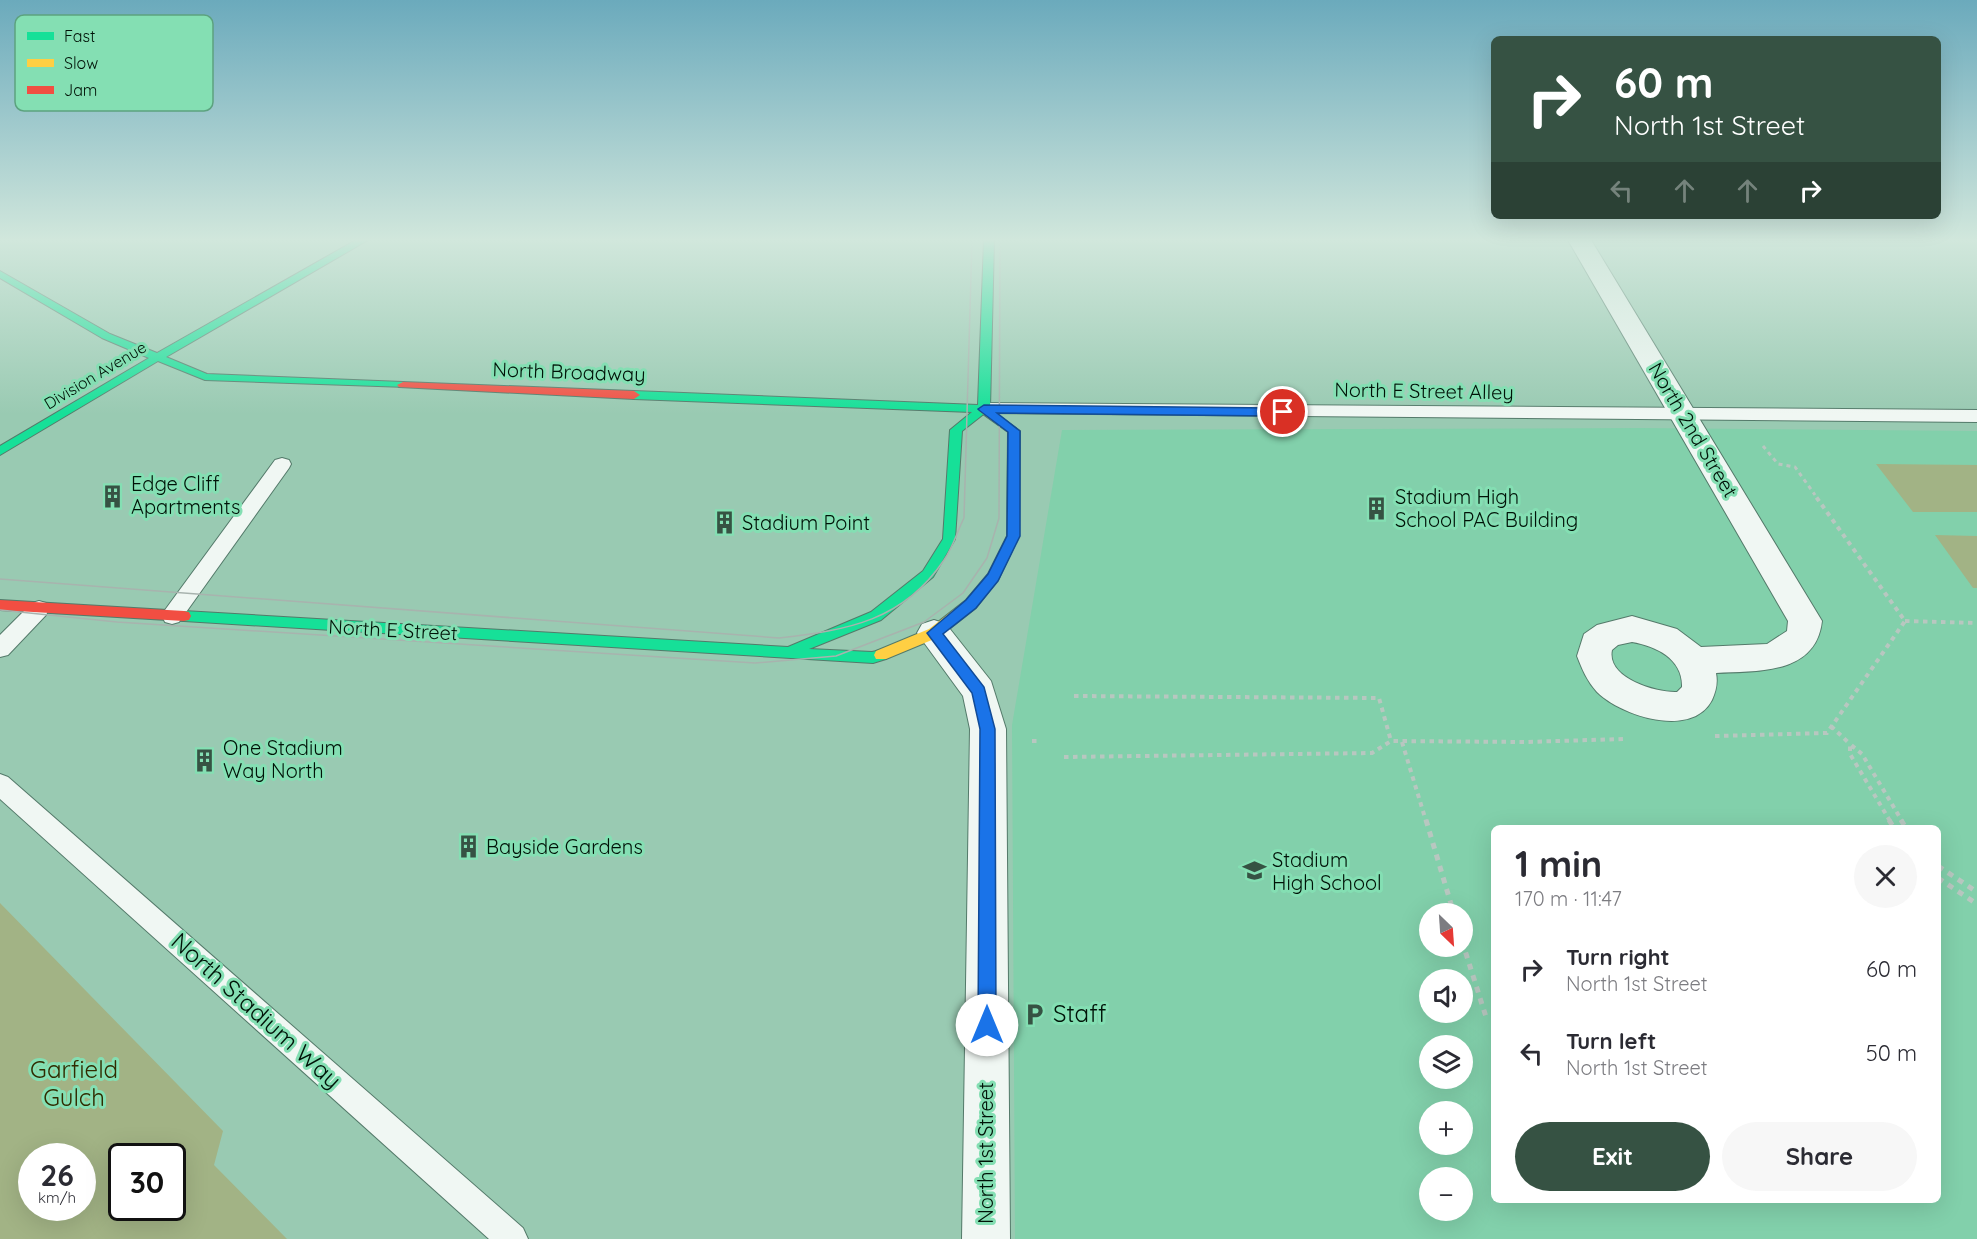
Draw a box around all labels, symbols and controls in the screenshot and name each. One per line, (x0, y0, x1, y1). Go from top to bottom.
legend (15, 15, 213, 111)
text: Fast (64, 26, 95, 46)
text: Slow (64, 53, 98, 73)
text: 60 m (1614, 56, 1714, 109)
icon: right (1515, 60, 1593, 138)
text: Jam (64, 80, 97, 100)
text: North 1st Street (1614, 108, 1805, 142)
icon: left (1605, 174, 1638, 207)
icon: ahead (1668, 174, 1701, 207)
icon: ahead (1731, 174, 1764, 207)
icon: right (1794, 174, 1827, 207)
street label: Division Avenue (40, 337, 150, 413)
street label: North Broadway (492, 356, 646, 387)
street label: North 2nd Street (1643, 358, 1744, 502)
street label: North E Street Alley (1334, 376, 1514, 405)
pin (1257, 386, 1308, 437)
icon: arrive (1266, 395, 1299, 428)
place label: Edge Cliff Apartments (131, 471, 240, 519)
building icon: Edge Cliff Apartments (100, 483, 126, 509)
place label: Stadium High School PAC Building (1395, 484, 1578, 532)
building icon: Stadium High School PAC Building (1364, 496, 1390, 522)
building icon: Stadium Point (711, 510, 737, 536)
place label: Stadium Point (742, 510, 870, 535)
street label: North E Street (328, 614, 459, 645)
place label: One Stadium Way North (223, 735, 343, 783)
building icon: One Stadium Way North (192, 747, 218, 773)
building icon: Bayside Gardens (455, 834, 481, 860)
place label: Bayside Gardens (486, 834, 643, 859)
text: 1 min (1515, 841, 1602, 886)
button: close (1854, 845, 1917, 908)
place label: Stadium High School (1272, 847, 1382, 895)
school or university icon: Stadium High School (1241, 858, 1267, 884)
text: 170 m · 11:47 (1515, 886, 1622, 911)
north arrow (1419, 903, 1473, 957)
map controls (1419, 903, 1473, 1221)
street label: North Stadium Way (165, 926, 348, 1095)
text: Turn right (1566, 943, 1670, 971)
icon: right (1515, 953, 1548, 986)
text: 60 m (1866, 955, 1917, 983)
button: sound (1419, 969, 1473, 1023)
text: North 1st Street (1566, 971, 1708, 996)
position arrow (955, 993, 1019, 1057)
place label: Staff (1053, 998, 1106, 1028)
parking icon: Staff (1022, 1001, 1048, 1027)
text: Turn left (1566, 1027, 1656, 1055)
button: layers (1419, 1035, 1473, 1089)
icon: left (1515, 1037, 1548, 1070)
text: 50 m (1866, 1039, 1917, 1067)
park label: Garfield Gulch (30, 1054, 118, 1112)
text: North 1st Street (1566, 1055, 1708, 1080)
street label: North 1st Street (973, 1082, 998, 1224)
button: + (1419, 1101, 1473, 1155)
button: Exit (1515, 1122, 1710, 1191)
button: Share (1722, 1122, 1917, 1191)
speed limit sign: 30 (108, 1143, 186, 1221)
text: 26 (40, 1156, 74, 1194)
button: − (1419, 1167, 1473, 1221)
text: km/h (38, 1188, 76, 1207)

